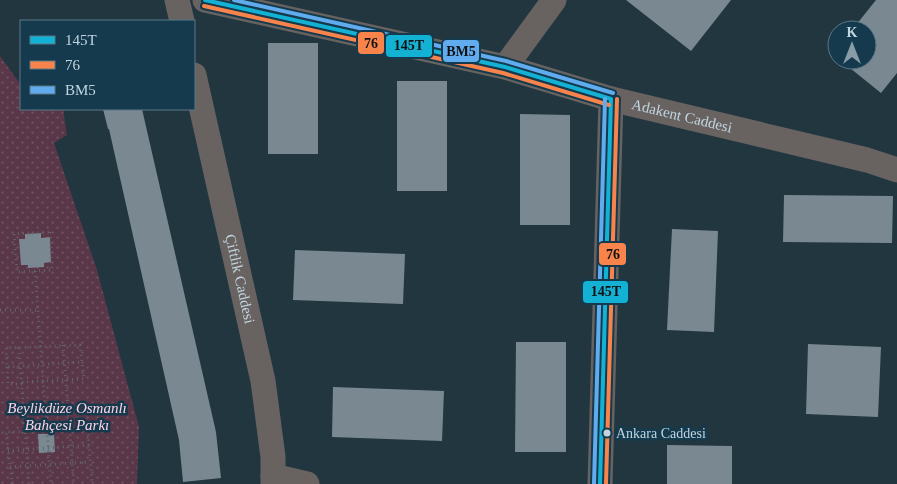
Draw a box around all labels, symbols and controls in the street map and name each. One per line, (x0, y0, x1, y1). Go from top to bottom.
legend (20, 20, 195, 110)
north arrow (827, 20, 877, 70)
text: K (847, 25, 858, 40)
line badge: 76 (357, 31, 385, 55)
text: 145T (65, 32, 97, 48)
line badge: 145T (385, 34, 433, 58)
text: 76 (364, 36, 378, 51)
text: 145T (394, 38, 425, 53)
line badge: BM5 (442, 39, 480, 63)
text: BM5 (446, 44, 476, 59)
text: 76 (65, 57, 81, 73)
text: BM5 (65, 82, 96, 98)
street label: Adakent Caddesi (630, 96, 734, 136)
street label: Çiftlik Caddesi (222, 233, 258, 325)
line badge: 76 (598, 242, 627, 266)
text: 76 (606, 247, 620, 262)
line badge: 145T (582, 280, 629, 304)
text: 145T (591, 284, 622, 299)
park label: Beylikdüze Osmanlı Bahçesi Parkı (7, 400, 127, 433)
place label: Ankara Caddesi (616, 426, 706, 441)
marker: Ankara Caddesi (602, 428, 612, 438)

